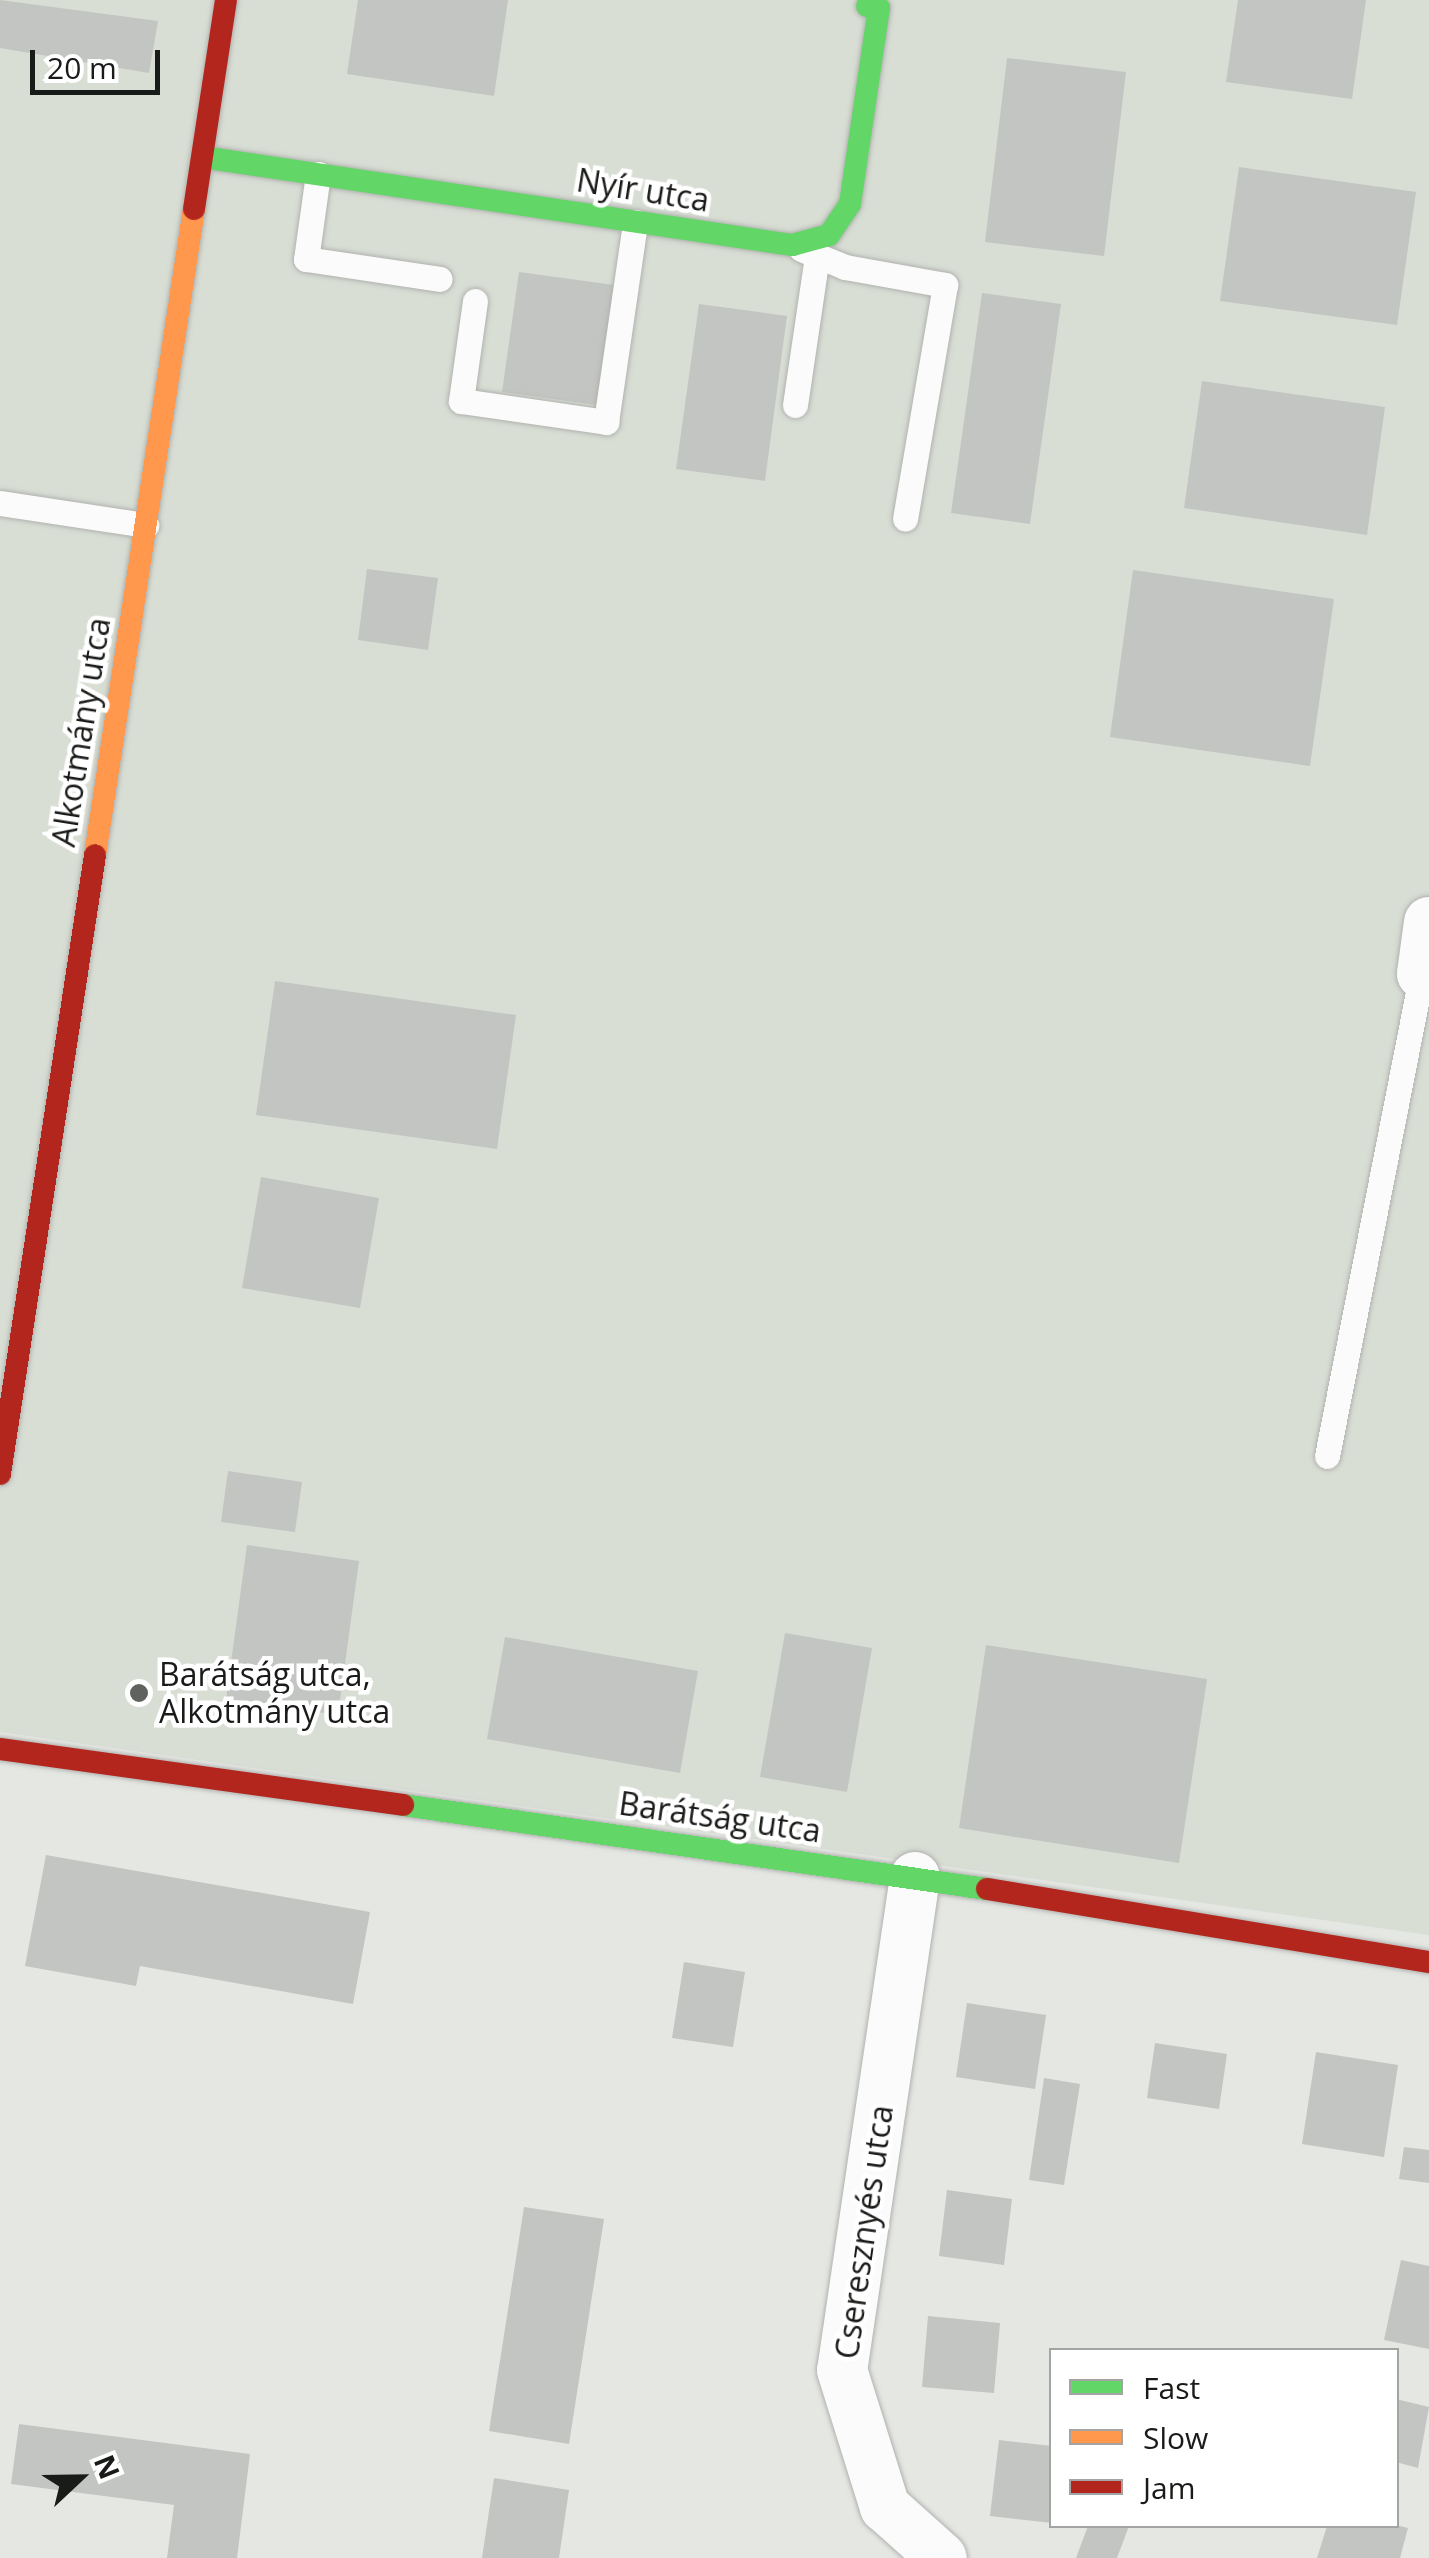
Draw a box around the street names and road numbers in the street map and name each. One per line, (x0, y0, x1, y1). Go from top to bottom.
street label: Nyír utca (574, 161, 712, 219)
street label: Alkotmány utca (44, 615, 118, 849)
street label: Barátság utca (617, 1784, 823, 1850)
street label: Cseresznyés utca (827, 2103, 901, 2361)

